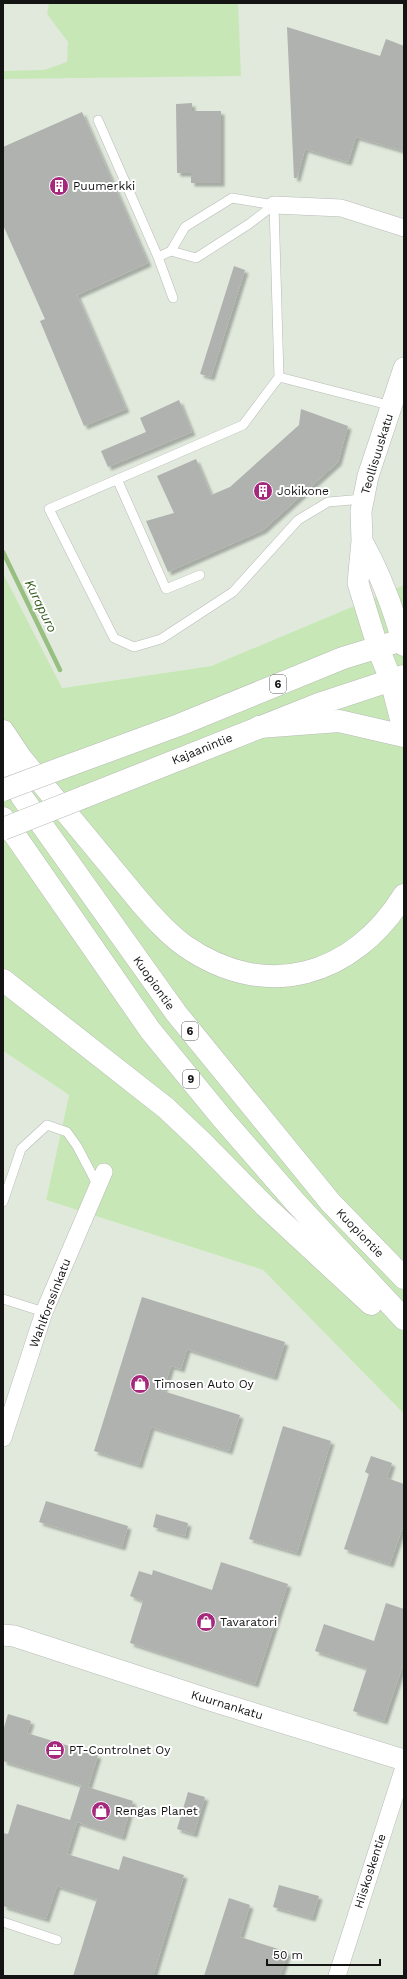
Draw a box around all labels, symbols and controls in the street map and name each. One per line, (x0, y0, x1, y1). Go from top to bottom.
building icon: Puumerkki (48, 175, 70, 197)
place label: Puumerkki (73, 179, 135, 193)
street label: Teollisuuskatu (358, 412, 396, 496)
building icon: Jokikone (252, 480, 274, 502)
place label: Jokikone (277, 484, 329, 498)
water label: Kurapuro (22, 577, 60, 635)
road number: 6 (270, 675, 286, 693)
street label: Kajaanintie (170, 730, 235, 768)
street label: Kuopiontie (130, 953, 178, 1013)
road number: 6 (182, 1022, 198, 1040)
road number: 9 (183, 1070, 199, 1088)
street label: Kuopiontie (333, 1206, 387, 1260)
street label: Wahlforssinkatu (27, 1256, 73, 1350)
shop icon: Timosen Auto Oy (129, 1373, 151, 1395)
place label: Timosen Auto Oy (154, 1377, 255, 1391)
shop icon: Tavaratori (195, 1611, 217, 1633)
place label: Tavaratori (220, 1615, 277, 1629)
street label: Kuurnankatu (189, 1687, 265, 1723)
office icon: PT-Controlnet Oy (44, 1739, 66, 1761)
place label: PT-Controlnet Oy (69, 1743, 171, 1757)
shop icon: Rengas Planet (90, 1800, 112, 1822)
place label: Rengas Planet (115, 1804, 198, 1818)
street label: Hiiskoskentie (351, 1832, 389, 1910)
scale bar (267, 1941, 380, 1967)
text: 50 m (273, 1948, 303, 1962)

